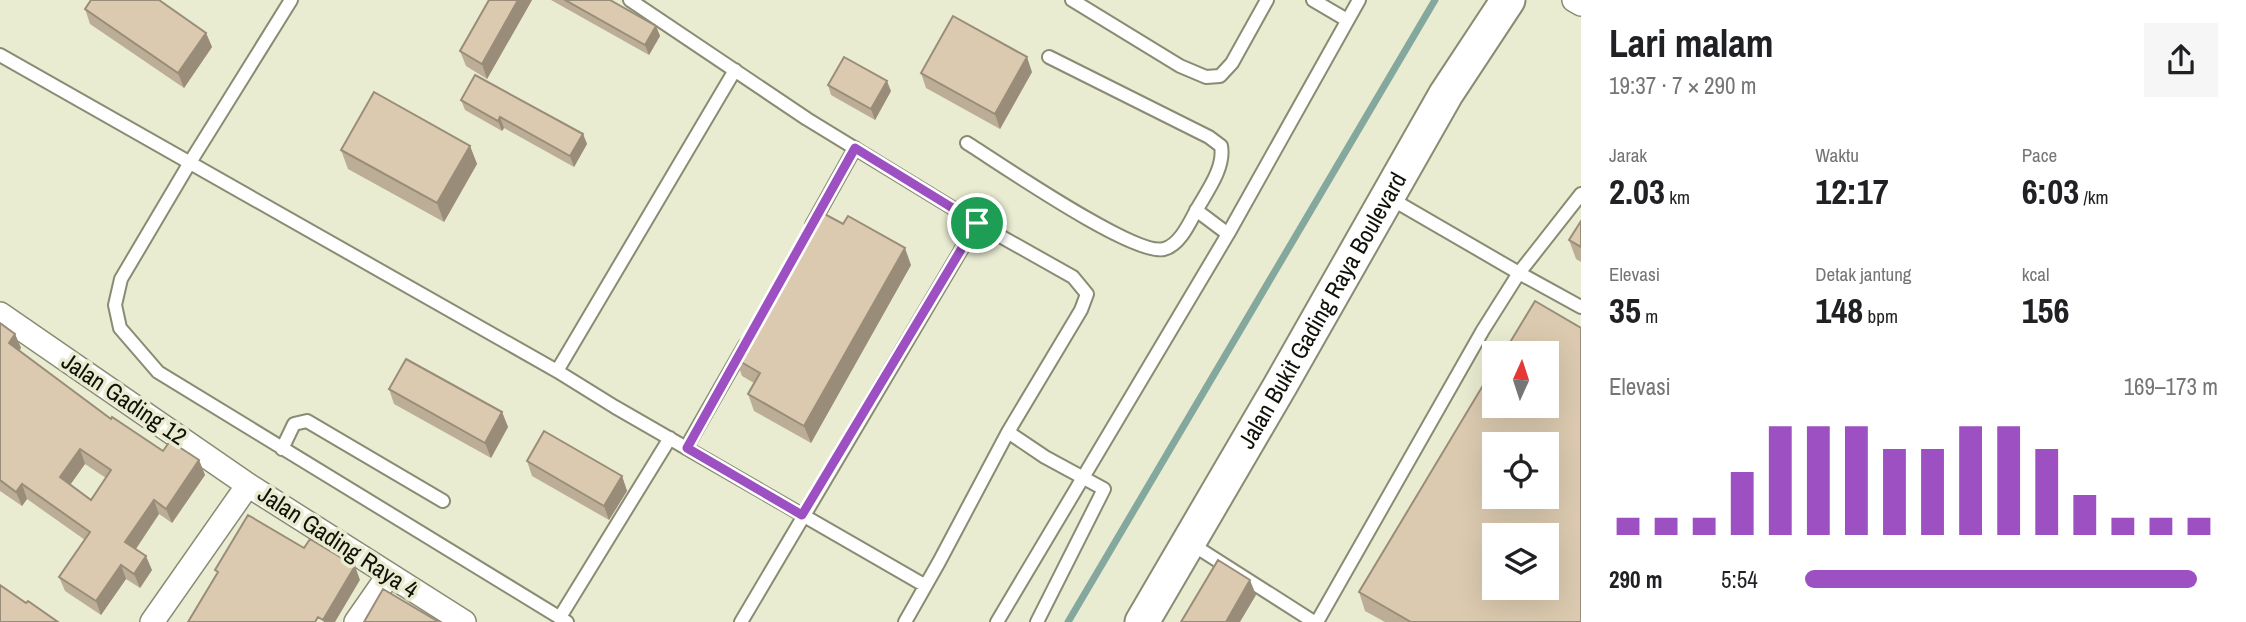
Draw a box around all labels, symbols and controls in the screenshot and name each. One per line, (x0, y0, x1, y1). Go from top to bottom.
text: Lari malam (1609, 18, 1774, 69)
button: share (2144, 23, 2218, 97)
text: 19:37 · 7 × 290 m (1609, 70, 1756, 101)
text: Jarak (1609, 142, 1647, 168)
text: Waktu (1815, 142, 1859, 168)
text: Pace (2022, 142, 2057, 168)
street label: Jalan Bukit Gading Raya Boulevard (1230, 166, 1413, 454)
text: 2.03 (1609, 168, 1665, 215)
text: 12:17 (1815, 168, 1889, 215)
text: 6:03 (2022, 168, 2079, 215)
text: km (1665, 184, 1690, 210)
text: /km (2079, 184, 2109, 210)
pin (947, 193, 1007, 253)
icon: arrive (958, 204, 996, 242)
text: Elevasi (1609, 261, 1660, 287)
text: Detak jantung (1815, 261, 1911, 287)
text: kcal (2022, 261, 2049, 287)
text: 35 (1609, 287, 1641, 334)
text: 148 (1815, 287, 1863, 334)
text: 156 (2022, 287, 2070, 334)
text: m (1641, 303, 1658, 329)
text: bpm (1863, 303, 1898, 329)
north arrow (1482, 341, 1559, 418)
map controls (1482, 341, 1559, 600)
street label: Jalan Gading 12 (56, 345, 193, 452)
text: Elevasi (1609, 371, 1671, 402)
text: 169–173 m (2124, 371, 2218, 402)
button: locate (1482, 432, 1559, 509)
street label: Jalan Gading Raya 4 (252, 477, 425, 605)
button: layers (1482, 523, 1559, 600)
text: 290 m (1609, 564, 1662, 595)
text: 5:54 (1721, 564, 1758, 595)

